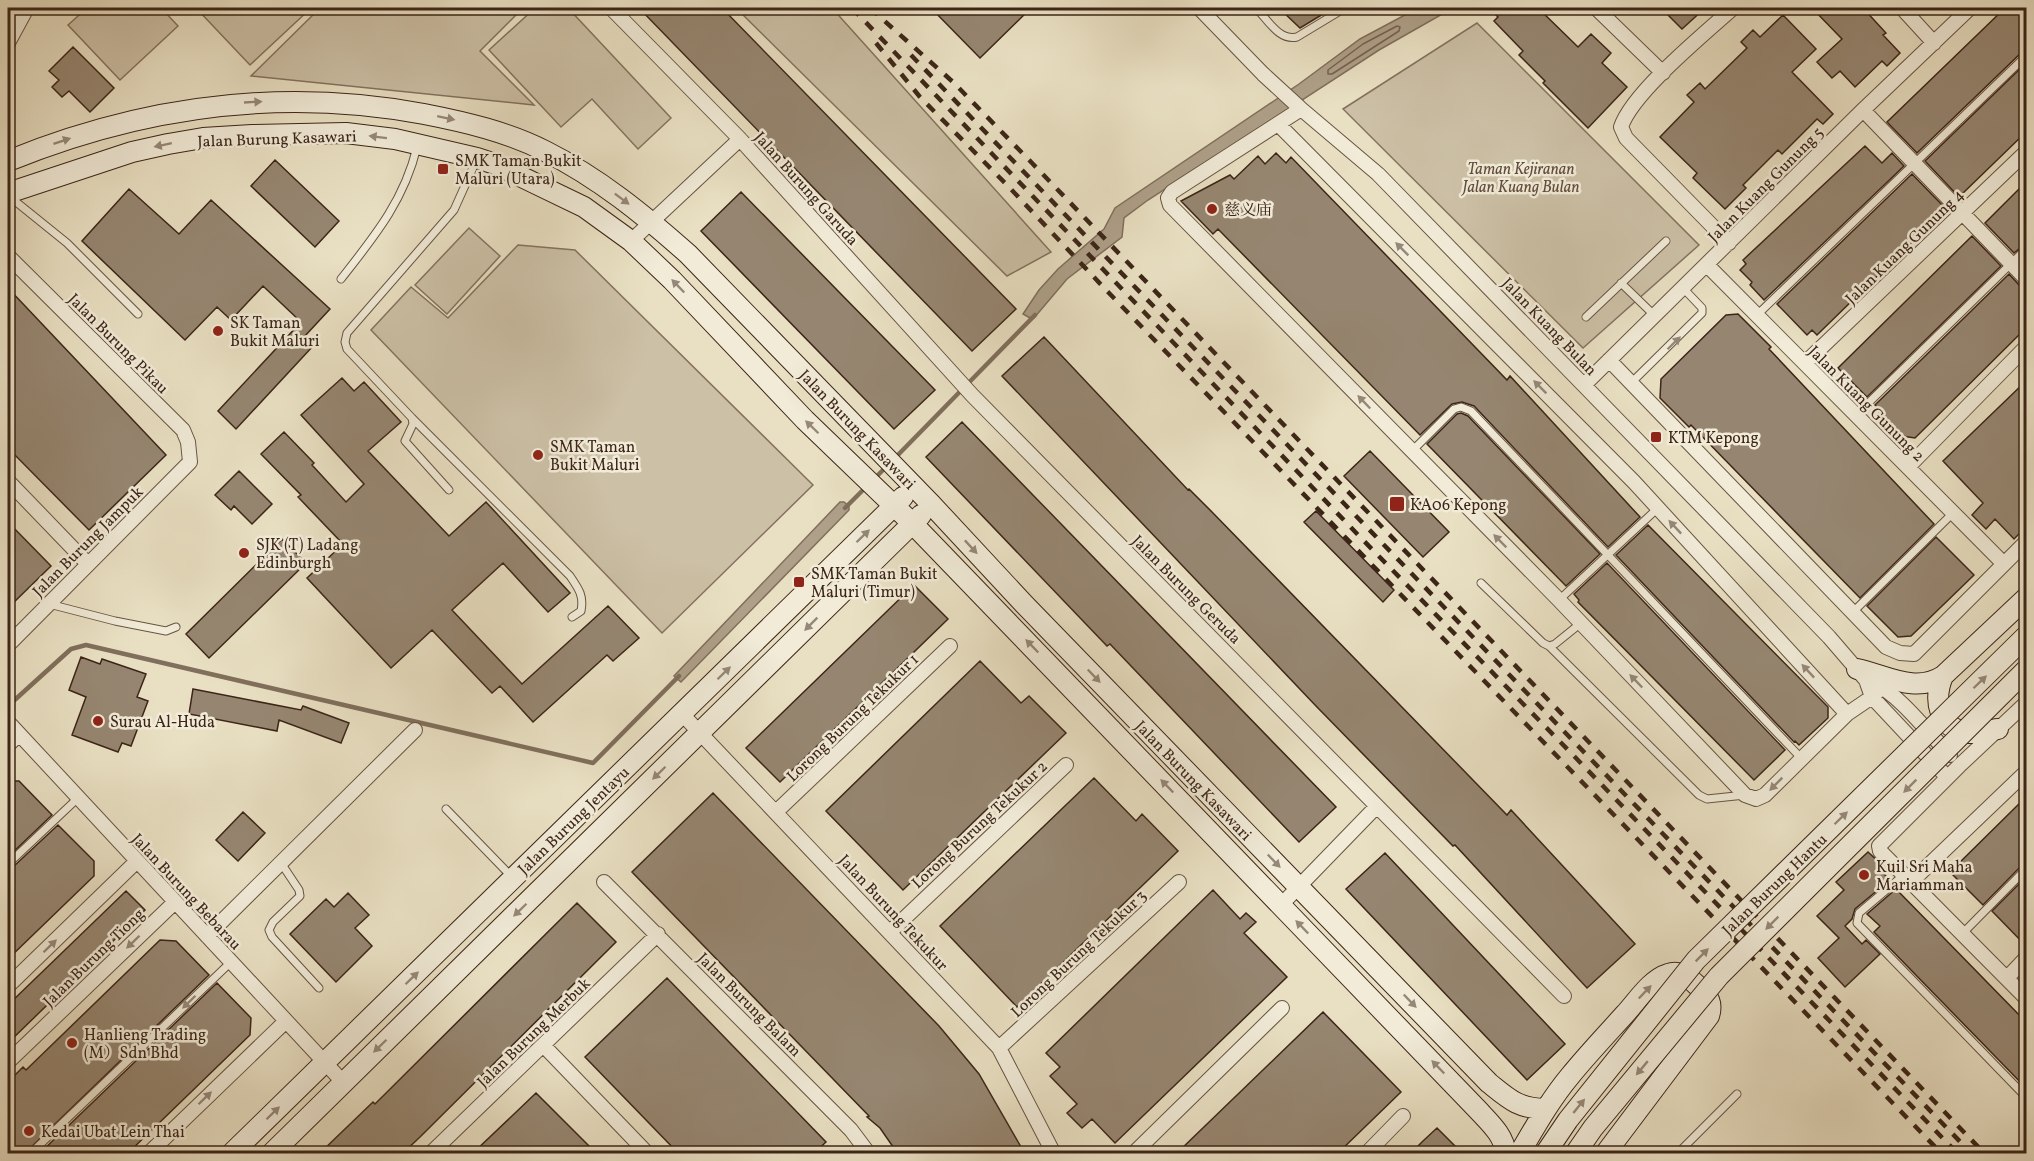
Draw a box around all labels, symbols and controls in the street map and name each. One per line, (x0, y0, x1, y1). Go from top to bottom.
one-way arrow (243, 98, 262, 107)
one-way arrow (437, 114, 456, 124)
street label: Jalan Kuang Gunung 5 (1704, 123, 1829, 248)
street label: Jalan Burung Kasawari (197, 126, 357, 154)
street label: Jalan Burung Garuda (748, 127, 863, 251)
one-way arrow (368, 132, 387, 141)
one-way arrow (53, 136, 71, 145)
one-way arrow (153, 141, 172, 150)
place label: SMK Taman Bukit Maluri (Utara) (455, 151, 582, 191)
park label: Taman Kejiranan Jalan Kuang Bulan (1460, 159, 1580, 199)
marker: SMK Taman Bukit Maluri (Utara) (436, 162, 450, 176)
street label: Jalan Kuang Gunung 4 (1841, 185, 1970, 310)
one-way arrow (614, 193, 630, 205)
place label: 慈义庙 (1224, 200, 1272, 222)
marker: 慈义庙 (1205, 202, 1219, 216)
one-way arrow (1395, 242, 1410, 256)
street label: Jalan Kuang Bulan (1496, 273, 1601, 381)
one-way arrow (671, 278, 685, 293)
street label: Jalan Burung Pikau (62, 289, 173, 400)
place label: SK Taman Bukit Maluri (230, 313, 320, 353)
marker: SK Taman Bukit Maluri (211, 324, 225, 338)
one-way arrow (1666, 336, 1680, 350)
street label: Jalan Kuang Gunung 2 (1803, 341, 1929, 467)
street label: Jalan Burung Kasawari (793, 365, 920, 495)
one-way arrow (1533, 381, 1547, 395)
one-way arrow (1357, 395, 1371, 409)
one-way arrow (805, 421, 819, 435)
place label: KTM Kepong (1668, 428, 1759, 450)
marker: KTM Kepong (1649, 430, 1663, 444)
place label: SMK Taman Bukit Maluri (550, 437, 640, 477)
marker: SMK Taman Bukit Maluri (531, 448, 545, 462)
street label: Jalan Burung Jampuk (28, 482, 149, 603)
marker: KA06 Kepong (1388, 495, 1406, 513)
place label: KA06 Kepong (1410, 495, 1506, 517)
one-way arrow (1669, 521, 1683, 535)
one-way arrow (856, 530, 870, 544)
street label: Jalan Burung Geruda (1126, 531, 1245, 650)
one-way arrow (1494, 534, 1508, 548)
place label: SJK (T) Ladang Edinburgh (256, 535, 358, 575)
one-way arrow (964, 540, 978, 555)
marker: SJK (T) Ladang Edinburgh (237, 546, 251, 560)
place label: SMK Taman Bukit Maluri (Timur) (811, 564, 938, 604)
marker: SMK Taman Bukit Maluri (Timur) (792, 575, 806, 589)
one-way arrow (805, 616, 819, 630)
one-way arrow (1026, 639, 1039, 654)
street label: Lorong Burung Tekukur 1 (782, 649, 924, 788)
one-way arrow (1801, 663, 1815, 678)
one-way arrow (716, 666, 730, 680)
one-way arrow (1087, 669, 1101, 684)
one-way arrow (1629, 674, 1643, 689)
one-way arrow (1973, 675, 1987, 689)
place label: Surau Al-Huda (110, 712, 215, 734)
marker: Surau Al-Huda (91, 714, 105, 728)
street label: Jalan Burung Kasawari (1129, 716, 1256, 846)
street label: Lorong Burung Tekukur 2 (908, 757, 1053, 894)
street label: Jalan Burung Jentayu (514, 762, 635, 881)
one-way arrow (652, 766, 666, 780)
one-way arrow (1770, 777, 1784, 791)
one-way arrow (1904, 778, 1918, 792)
one-way arrow (1160, 779, 1174, 794)
one-way arrow (1833, 811, 1848, 825)
street label: Jalan Burung Bebarau (126, 829, 246, 956)
street label: Jalan Burung Hantu (1718, 829, 1833, 941)
street label: Jalan Burung Tekukur (833, 850, 953, 977)
one-way arrow (1266, 854, 1280, 868)
place label: Kuil Sri Maha Mariamman (1876, 857, 1973, 897)
marker: Kuil Sri Maha Mariamman (1857, 868, 1871, 882)
street label: Lorong Burung Tekukur 3 (1007, 886, 1152, 1023)
one-way arrow (513, 902, 527, 916)
street label: Jalan Burung Tiong (39, 904, 150, 1013)
one-way arrow (1765, 916, 1780, 930)
one-way arrow (1296, 920, 1310, 934)
one-way arrow (125, 935, 140, 949)
one-way arrow (42, 939, 56, 953)
street label: Jalan Burung Balam (692, 948, 806, 1062)
one-way arrow (1694, 948, 1708, 962)
one-way arrow (404, 971, 419, 985)
street label: Jalan Burung Merbuk (473, 973, 596, 1093)
one-way arrow (1638, 985, 1652, 1000)
one-way arrow (1402, 994, 1416, 1008)
one-way arrow (181, 995, 196, 1009)
place label: Hanlieng Trading (M）Sdn Bhd (84, 1025, 206, 1065)
marker: Hanlieng Trading (M）Sdn Bhd (65, 1036, 79, 1050)
one-way arrow (373, 1039, 388, 1053)
one-way arrow (1636, 1060, 1649, 1076)
one-way arrow (1431, 1061, 1445, 1075)
one-way arrow (198, 1092, 212, 1106)
one-way arrow (1572, 1099, 1585, 1114)
one-way arrow (265, 1106, 279, 1120)
place label: Kedai Ubat Lein Thai (41, 1122, 185, 1144)
marker: Kedai Ubat Lein Thai (22, 1124, 36, 1138)

